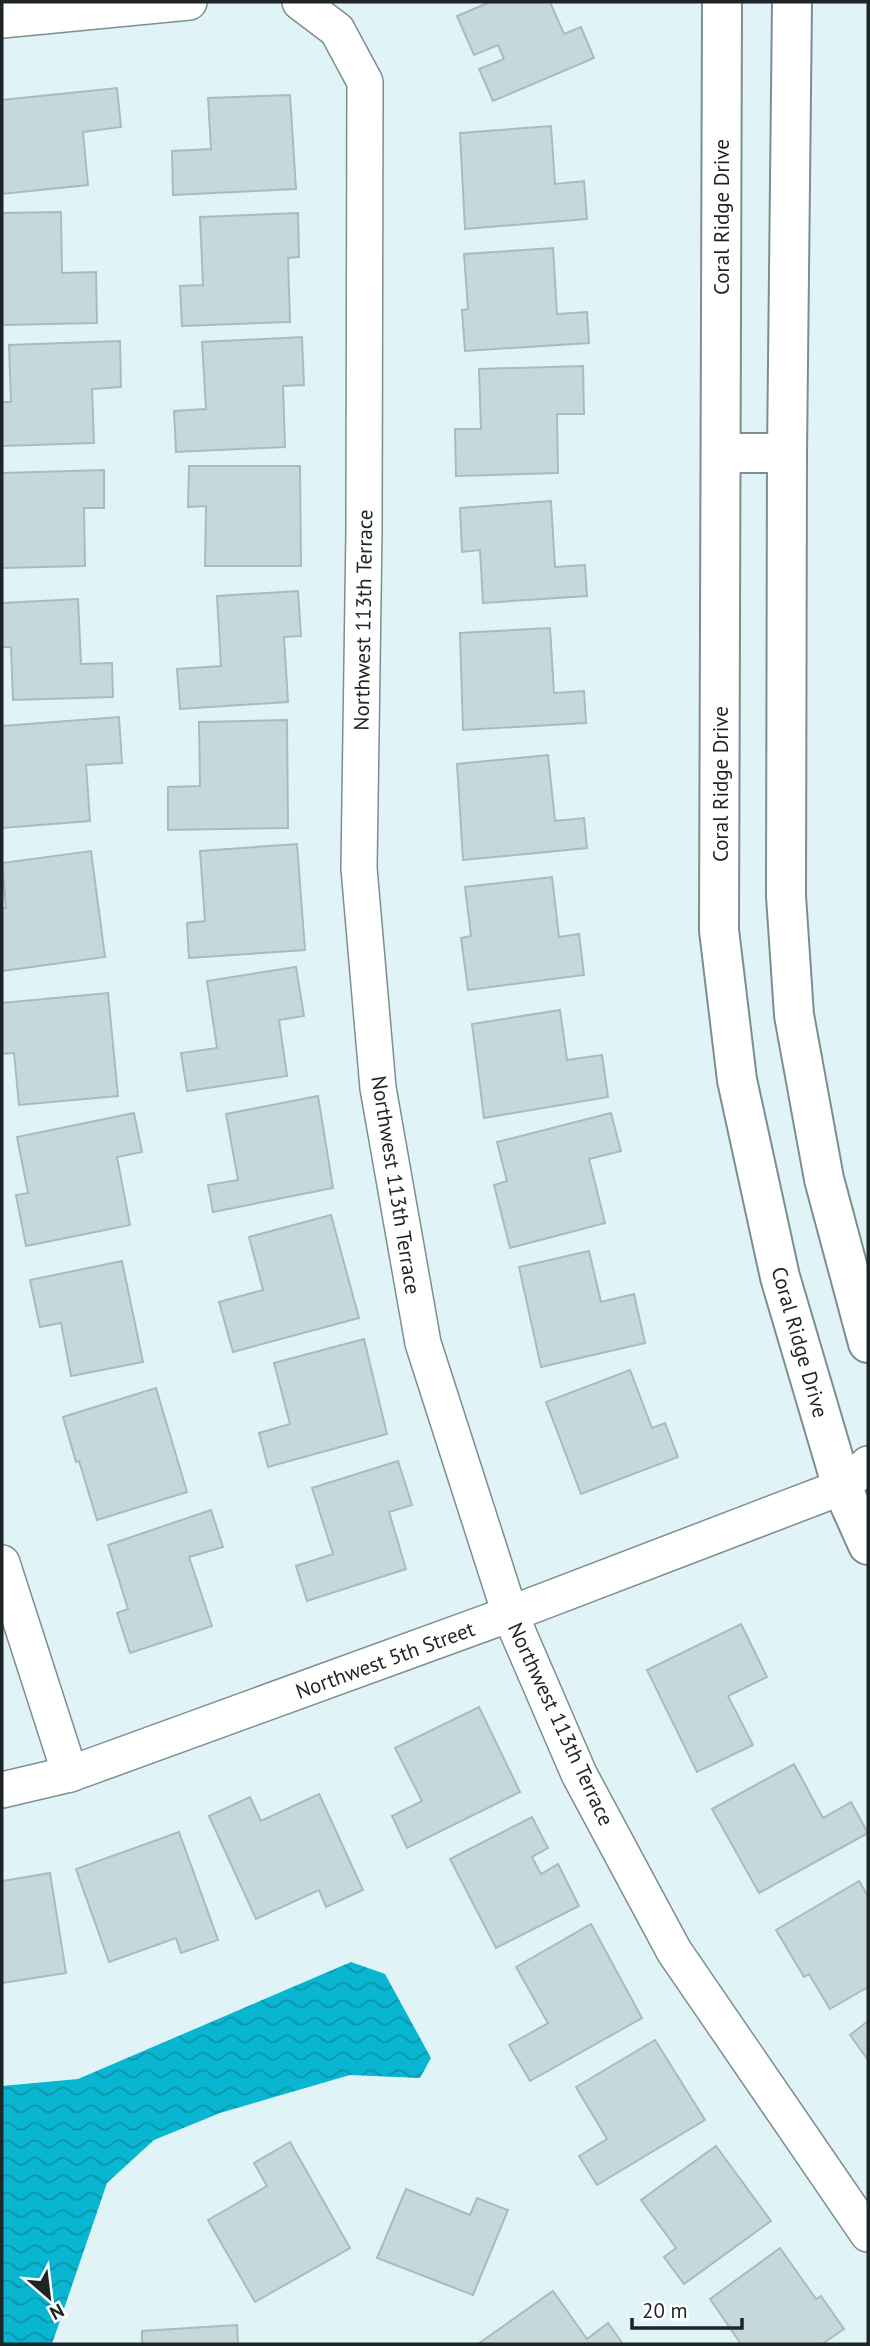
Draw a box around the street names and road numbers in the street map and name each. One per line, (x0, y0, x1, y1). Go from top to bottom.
street label: Coral Ridge Drive (708, 139, 735, 295)
street label: Northwest 113th Terrace (348, 509, 378, 731)
street label: Coral Ridge Drive (707, 706, 734, 862)
street label: Northwest 113th Terrace (365, 1074, 427, 1296)
street label: Coral Ridge Drive (766, 1263, 834, 1421)
street label: Northwest 5th Street (292, 1615, 478, 1705)
street label: Northwest 113th Terrace (502, 1618, 620, 1830)

